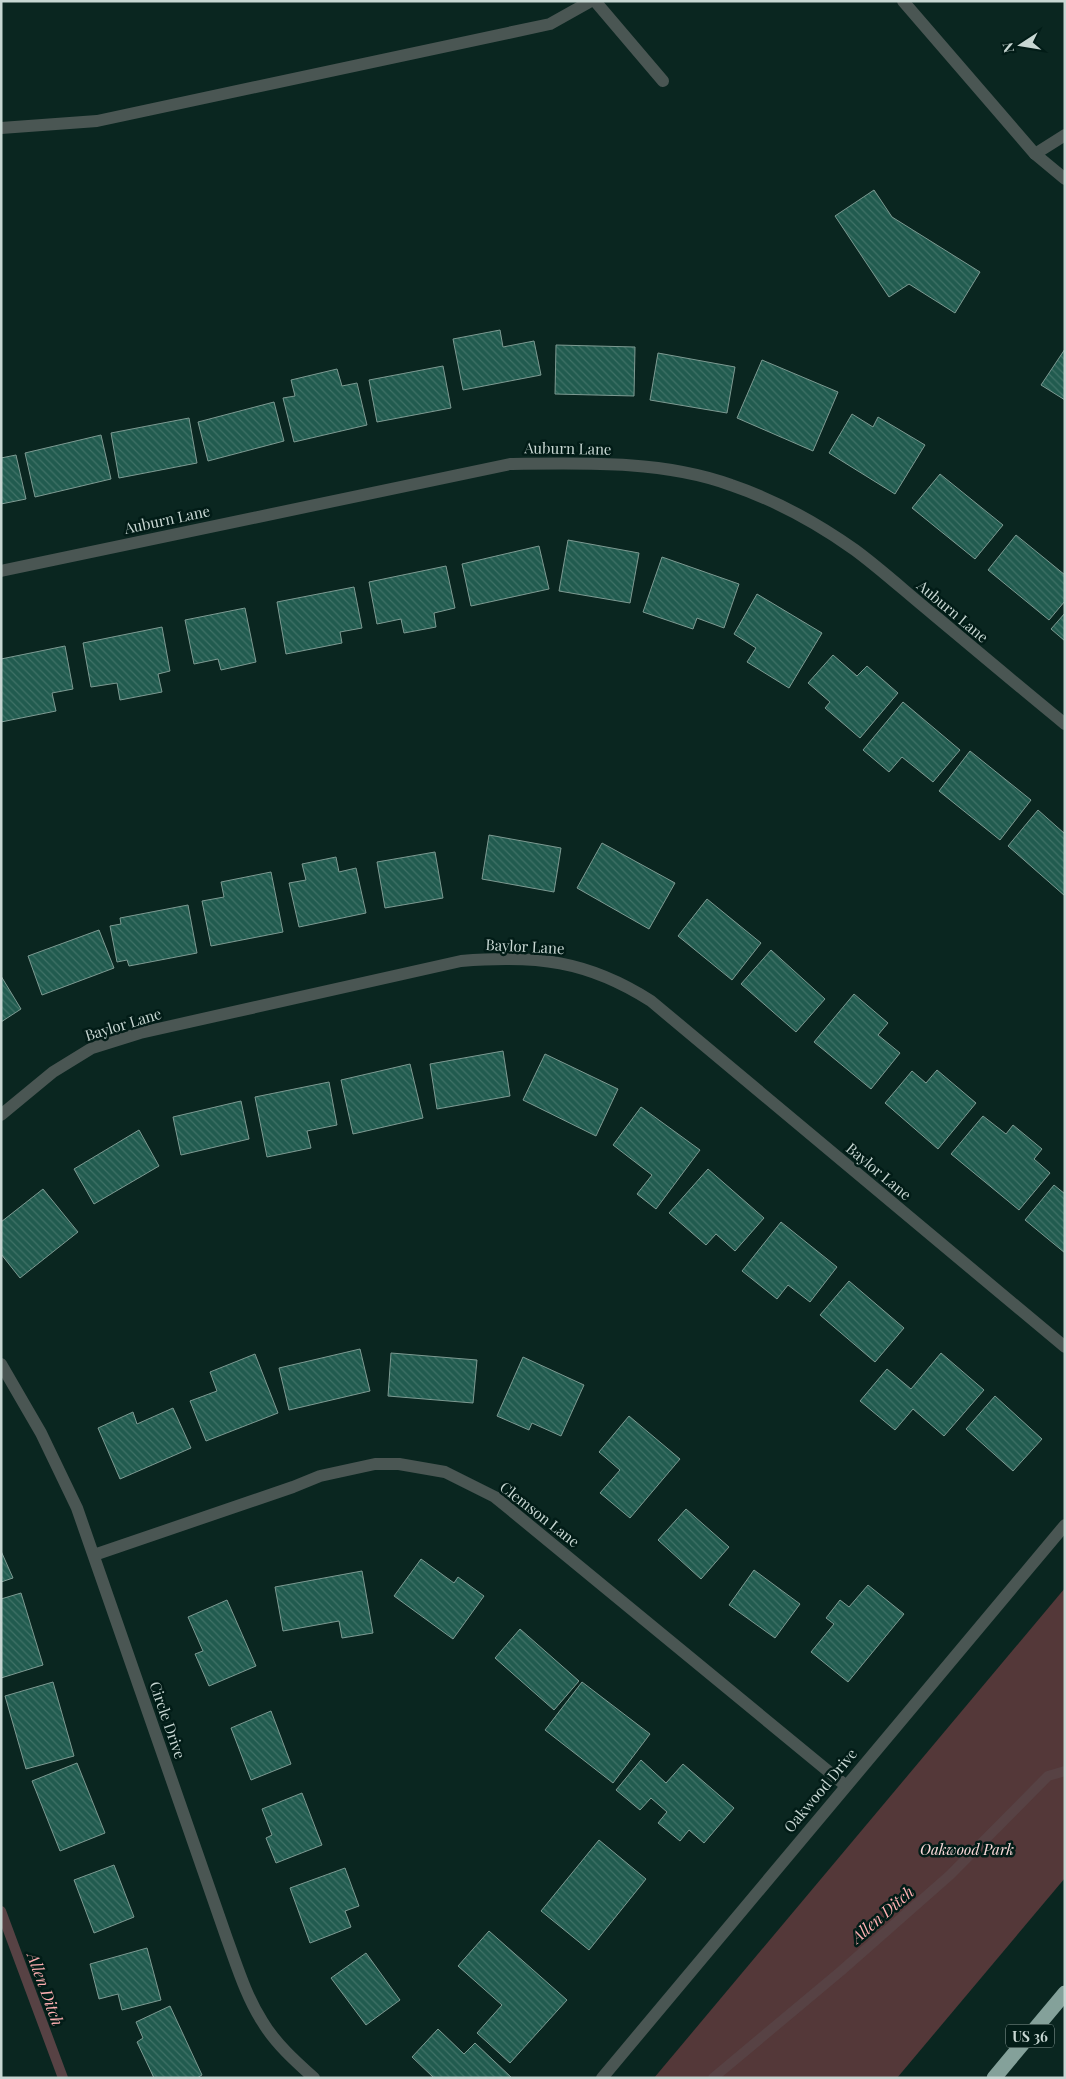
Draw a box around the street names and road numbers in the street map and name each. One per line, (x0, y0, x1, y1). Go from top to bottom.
street label: Auburn Lane (523, 437, 612, 459)
street label: Auburn Lane (121, 500, 212, 538)
street label: Auburn Lane (912, 575, 993, 647)
street label: Baylor Lane (485, 934, 565, 958)
street label: Baylor Lane (82, 1003, 164, 1045)
street label: Baylor Lane (842, 1138, 916, 1204)
street label: Clemson Lane (496, 1477, 584, 1551)
street label: Circle Drive (145, 1679, 191, 1761)
street label: Oakwood Drive (779, 1744, 861, 1836)
road number: US 36 (1006, 2024, 1054, 2048)

